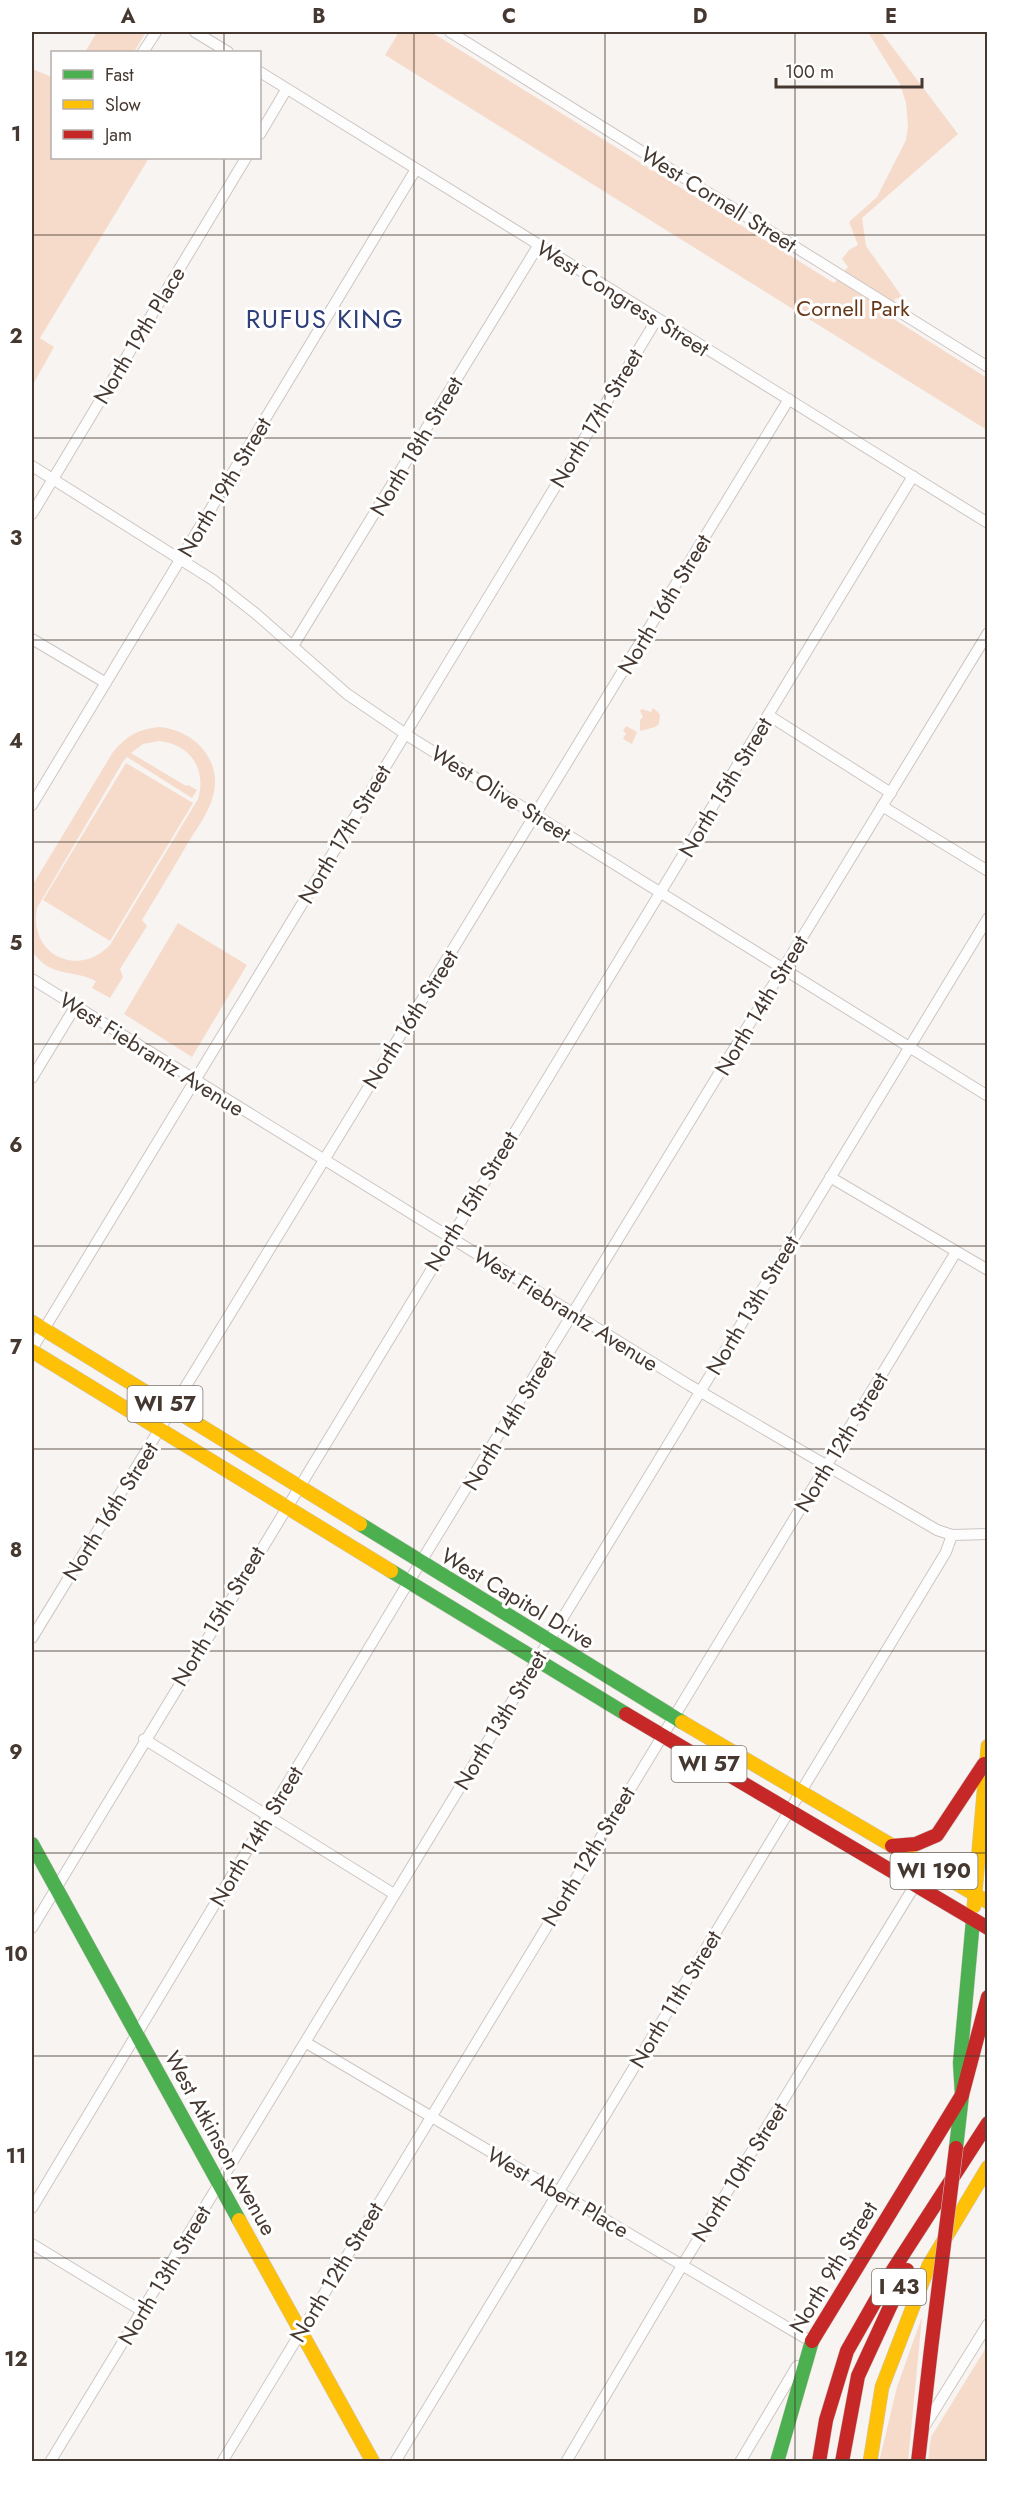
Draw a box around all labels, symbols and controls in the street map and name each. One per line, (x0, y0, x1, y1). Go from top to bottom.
text: A (120, 2, 136, 31)
text: B (312, 2, 326, 31)
text: C (502, 2, 516, 31)
text: D (693, 2, 707, 31)
text: E (885, 2, 897, 31)
legend (51, 51, 261, 159)
scale bar (776, 51, 922, 89)
text: 100 m (785, 59, 834, 85)
text: Fast (105, 62, 134, 88)
text: Slow (105, 92, 142, 118)
text: 1 (11, 120, 21, 149)
text: Jam (103, 122, 132, 148)
street label: West Cornell Street (635, 138, 804, 260)
street label: West Congress Street (530, 232, 716, 365)
street label: North 19th Place (85, 260, 193, 410)
park label: Cornell Park (796, 292, 910, 324)
district label: RUFUS KING (246, 300, 404, 338)
text: 2 (9, 322, 23, 351)
street label: North 17th Street (542, 342, 651, 494)
street label: North 18th Street (362, 369, 471, 522)
street label: North 19th Street (169, 410, 279, 563)
text: 3 (10, 524, 22, 553)
street label: North 16th Street (609, 527, 719, 680)
street label: North 15th Street (671, 710, 780, 863)
text: 4 (9, 727, 23, 756)
street label: West Olive Street (425, 737, 578, 849)
street label: North 17th Street (290, 758, 399, 910)
street label: North 14th Street (706, 928, 816, 1081)
text: 5 (10, 929, 23, 958)
street label: North 16th Street (354, 943, 466, 1095)
street label: West Fiebrantz Avenue (53, 984, 251, 1124)
street label: North 15th Street (417, 1124, 526, 1277)
text: 6 (9, 1131, 23, 1160)
street label: North 13th Street (698, 1228, 807, 1381)
street label: West Fiebrantz Avenue (467, 1239, 665, 1379)
text: 7 (10, 1333, 23, 1362)
street label: North 14th Street (454, 1343, 564, 1496)
street label: North 12th Street (786, 1365, 896, 1518)
road number: WI 57 (128, 1386, 202, 1422)
street label: North 16th Street (54, 1435, 166, 1587)
text: 8 (10, 1536, 22, 1565)
street label: North 15th Street (164, 1539, 273, 1692)
street label: West Capitol Drive (435, 1540, 601, 1656)
street label: North 13th Street (446, 1643, 555, 1796)
text: 9 (9, 1738, 23, 1767)
road number: WI 57 (672, 1746, 746, 1782)
street label: North 14th Street (201, 1759, 311, 1912)
street label: North 12th Street (533, 1779, 643, 1932)
road number: WI 190 (890, 1853, 978, 1889)
street label: North 11th Street (621, 1923, 729, 2074)
text: 10 (4, 1940, 28, 1969)
street label: West Atkinson Avenue (157, 2045, 285, 2241)
street label: North 10th Street (683, 2095, 795, 2248)
street label: West Abert Place (481, 2138, 635, 2246)
text: 11 (6, 2142, 26, 2171)
street label: North 9th Street (781, 2194, 885, 2339)
street label: North 12th Street (281, 2195, 391, 2348)
street label: North 13th Street (110, 2198, 219, 2351)
road number: I 43 (872, 2269, 926, 2305)
text: 12 (4, 2345, 28, 2374)

